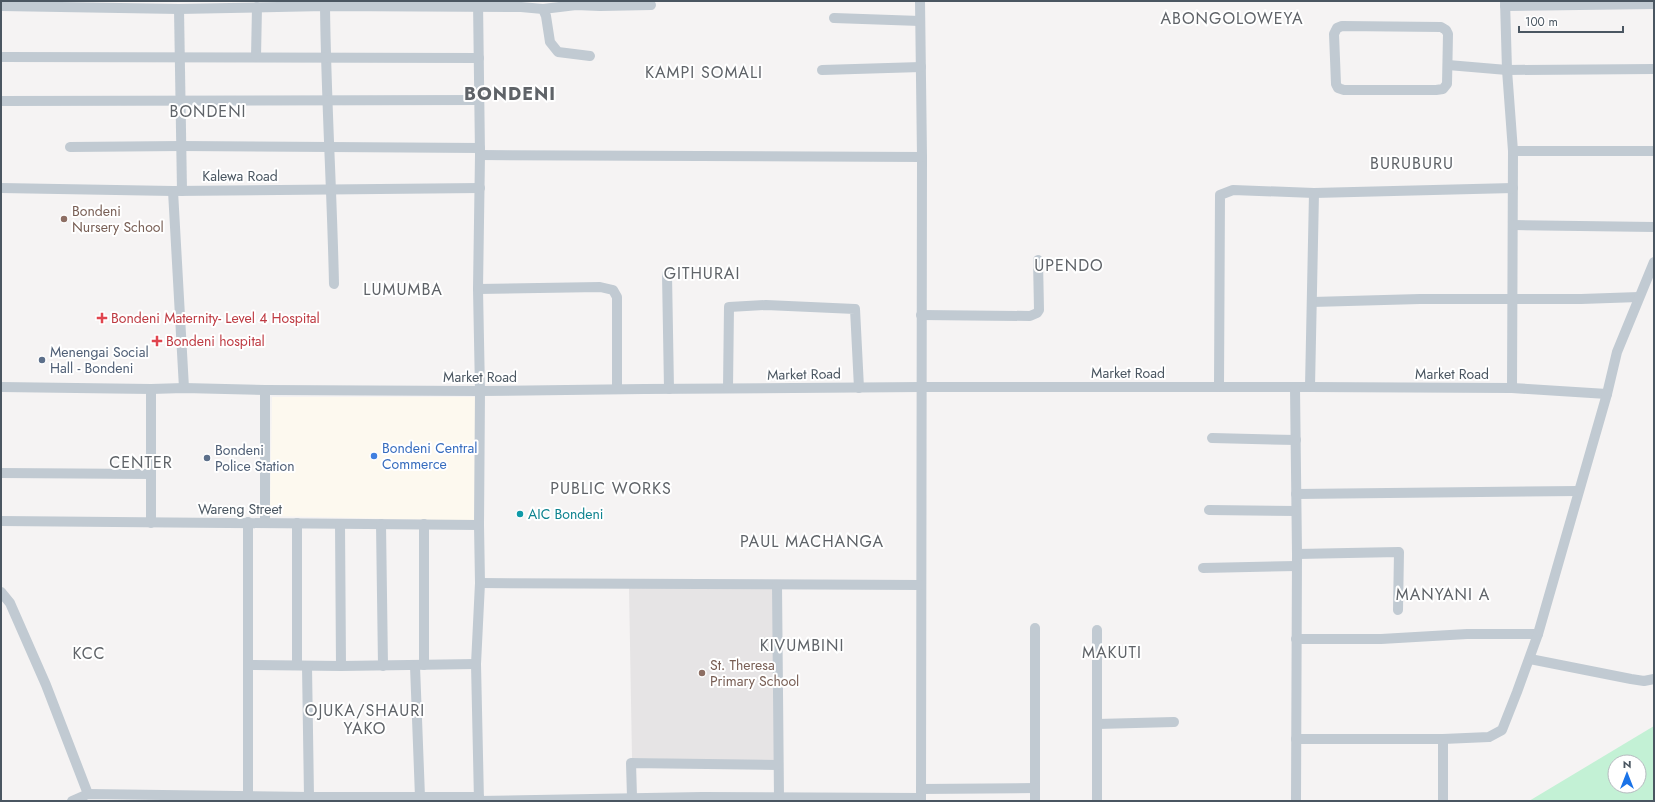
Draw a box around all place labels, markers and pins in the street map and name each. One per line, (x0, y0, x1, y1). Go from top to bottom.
place label: Bondeni Nursery School (72, 201, 164, 237)
marker: Bondeni Nursery School (59, 214, 69, 224)
place label: Bondeni Maternity- Level 4 Hospital (111, 308, 320, 328)
marker: Bondeni Maternity- Level 4 Hospital (96, 312, 108, 324)
place label: Bondeni hospital (166, 331, 265, 351)
marker: Bondeni hospital (151, 335, 163, 347)
place label: Menengai Social Hall - Bondeni (50, 342, 149, 378)
marker: Menengai Social Hall - Bondeni (37, 355, 47, 365)
place label: Bondeni Central Commerce (382, 438, 477, 474)
place label: Bondeni Police Station (215, 440, 295, 476)
marker: Bondeni Central Commerce (369, 451, 379, 461)
marker: Bondeni Police Station (202, 453, 212, 463)
place label: AIC Bondeni (528, 504, 603, 524)
marker: AIC Bondeni (515, 509, 525, 519)
place label: St. Theresa Primary School (710, 655, 799, 691)
marker: St. Theresa Primary School (697, 668, 707, 678)

